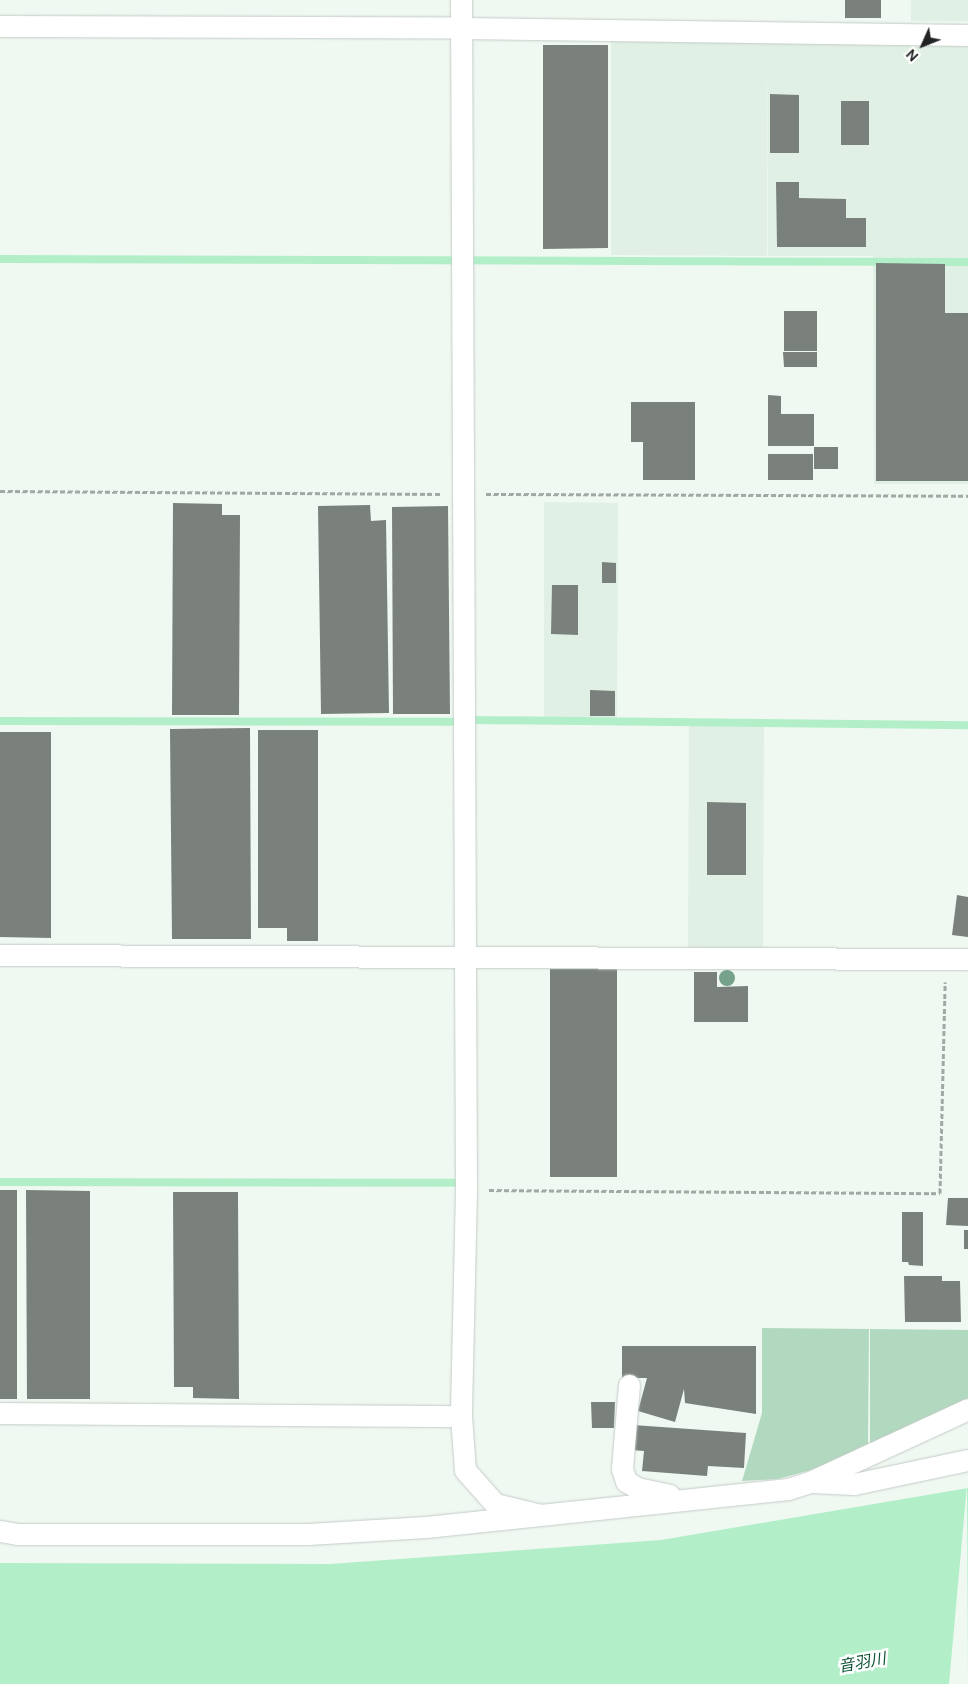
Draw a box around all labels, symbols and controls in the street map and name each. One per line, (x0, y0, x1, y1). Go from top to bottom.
north arrow (898, 20, 948, 70)
text: N (902, 45, 922, 65)
water label: 音羽川 (837, 1649, 887, 1677)

